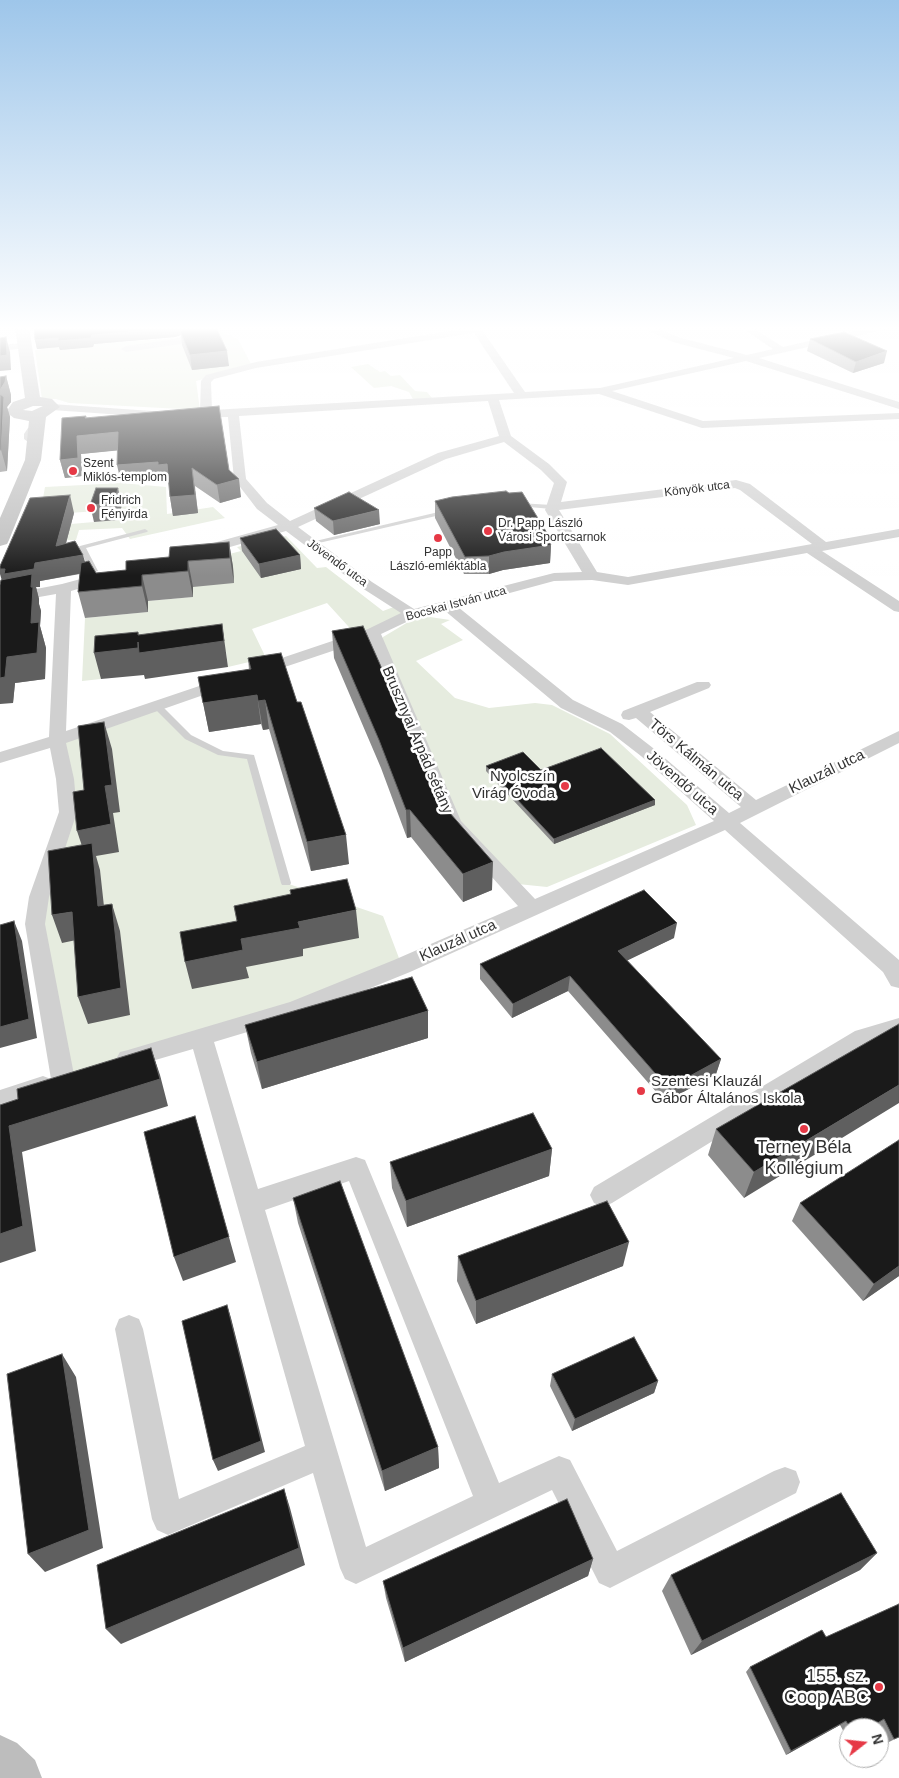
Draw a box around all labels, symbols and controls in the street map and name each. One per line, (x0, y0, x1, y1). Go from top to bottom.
place label: Szent Miklós-templom (83, 457, 167, 485)
marker: Szent Miklós-templom (67, 465, 79, 477)
street label: Könyök utca (663, 478, 731, 500)
place label: Fridrich Fényirda (101, 494, 148, 522)
marker: Fridrich Fényirda (85, 502, 97, 514)
place label: Dr. Papp László Városi Sportcsarnok (498, 517, 606, 545)
marker: Dr. Papp László Városi Sportcsarnok (482, 525, 494, 537)
marker: Papp László-emléktábla (432, 532, 444, 544)
street label: Jövendő utca (304, 536, 370, 590)
place label: Papp László-emléktábla (390, 546, 486, 574)
street label: Bocskai István utca (404, 584, 508, 624)
street label: Brusznyai Árpád sétány (378, 664, 456, 816)
street label: Törs Kálmán utca (645, 715, 747, 805)
street label: Klauzál utca (786, 746, 868, 798)
street label: Jövendő utca (642, 747, 722, 819)
place label: Nyolcszín Virág Óvoda (472, 768, 555, 803)
marker: Nyolcszín Virág Óvoda (559, 780, 571, 792)
street label: Klauzál utca (417, 916, 499, 966)
place label: Szentesi Klauzál Gábor Általános Iskola (651, 1073, 802, 1108)
marker: Szentesi Klauzál Gábor Általános Iskola (635, 1085, 647, 1097)
marker: Terney Béla Kollégium (798, 1123, 810, 1135)
place label: Terney Béla Kollégium (756, 1137, 852, 1180)
place label: 155. sz. Coop ABC (784, 1666, 869, 1708)
marker: 155. sz. Coop ABC (873, 1681, 885, 1693)
north arrow (839, 1718, 889, 1768)
text: N (868, 1732, 887, 1746)

